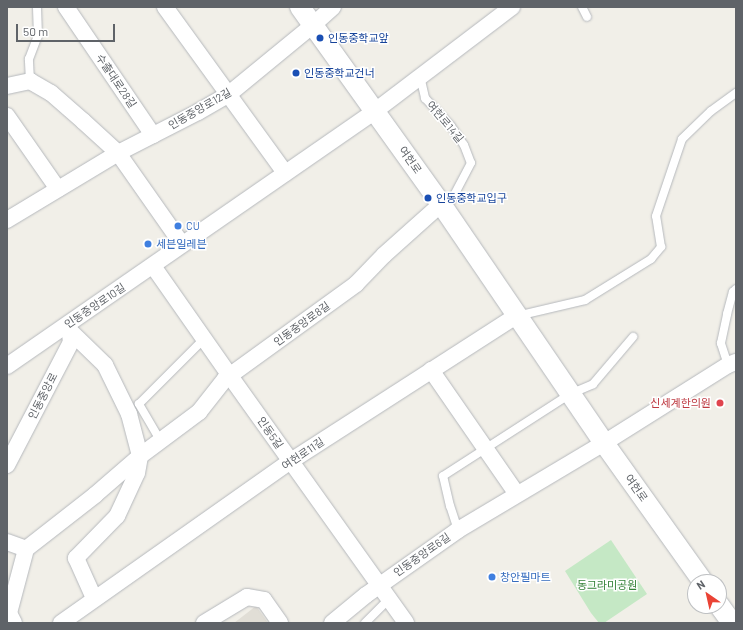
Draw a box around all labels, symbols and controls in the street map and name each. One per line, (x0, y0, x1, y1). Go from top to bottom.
scale bar (18, 16, 117, 42)
text: 50 m (23, 24, 48, 38)
place label: 인동중학교앞 (328, 31, 389, 45)
marker: 인동중학교앞 (315, 33, 325, 43)
street label: 수출대로28길 (93, 52, 139, 110)
place label: 인동중학교건너 (304, 66, 375, 80)
marker: 인동중학교건너 (291, 68, 301, 78)
street label: 인동중앙로12길 (166, 86, 234, 132)
street label: 여헌로14길 (424, 98, 466, 146)
street label: 여헌로 (396, 144, 424, 176)
place label: 인동중학교입구 (436, 191, 507, 205)
marker: 인동중학교입구 (423, 193, 433, 203)
place label: CU (186, 219, 200, 233)
marker: CU (173, 221, 183, 231)
place label: 세븐일레븐 (156, 237, 207, 251)
marker: 세븐일레븐 (143, 239, 153, 249)
street label: 인동중앙로10길 (62, 281, 128, 331)
street label: 인동중앙로8길 (271, 299, 333, 349)
street label: 인동중앙로 (26, 370, 60, 422)
place label: 신세계한의원 (650, 396, 711, 410)
marker: 신세계한의원 (714, 397, 726, 409)
street label: 인동5길 (254, 414, 286, 452)
street label: 여헌로11길 (279, 435, 327, 473)
street label: 여헌로 (622, 472, 650, 504)
street label: 인동중앙로6길 (391, 531, 453, 579)
place label: 창안필마트 (500, 570, 551, 584)
marker: 창안필마트 (487, 572, 497, 582)
north arrow (687, 574, 727, 614)
text: N (694, 577, 707, 592)
park label: 동그라미공원 (577, 578, 637, 592)

